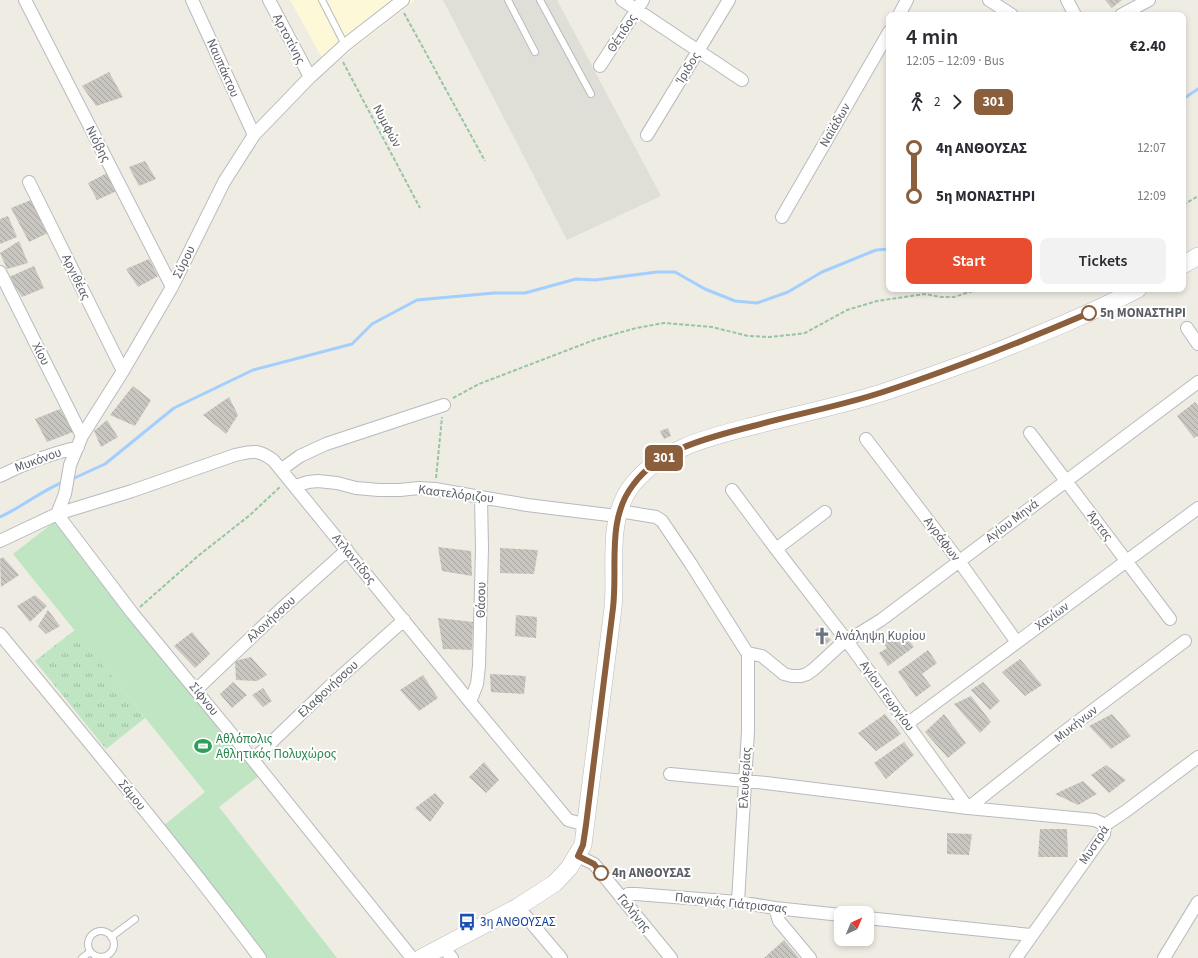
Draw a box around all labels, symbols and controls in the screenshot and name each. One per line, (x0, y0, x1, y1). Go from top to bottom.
street label: Θέτιδος (603, 10, 641, 56)
street label: Αρτοτίνης (268, 11, 310, 68)
text: 4 min (906, 21, 958, 53)
street label: Ναυπάκτου (202, 36, 244, 100)
text: €2.40 (1130, 36, 1166, 57)
street label: Ίριδος (671, 48, 705, 88)
text: 12:05 – 12:09 · Bus (906, 52, 1004, 70)
icon: walk (906, 91, 928, 113)
icon: forward (946, 91, 968, 113)
text: 301 (982, 92, 1005, 112)
text: 2 (934, 93, 940, 111)
street label: Ναϊάδων (815, 100, 855, 150)
street label: Νυμφών (368, 101, 406, 151)
street label: Νιόβης (81, 123, 115, 166)
text: 4η ΑΝΘΟΥΣΑΣ (936, 138, 1027, 159)
text: 12:07 (1137, 139, 1166, 157)
text: 5η ΜΟΝΑΣΤΗΡΙ (936, 186, 1035, 207)
text: 12:09 (1137, 187, 1166, 205)
button: Start (906, 238, 1032, 284)
button: Tickets (1040, 238, 1166, 284)
street label: Σύρου (168, 243, 200, 281)
street label: Αργιθέας (57, 251, 95, 303)
place label: 5η ΜΟΝΑΣΤΗΡΙ (1100, 304, 1186, 322)
marker: 5η ΜΟΝΑΣΤΗΡΙ (1081, 305, 1097, 321)
street label: Χίου (28, 339, 54, 369)
street label: Μυκόνου (12, 443, 64, 477)
line badge: 301 (641, 445, 687, 471)
text: 301 (653, 448, 675, 468)
street label: Καστελόριζου (417, 480, 495, 508)
street label: Αγίου Μηνά (982, 495, 1043, 547)
street label: Άρτας (1083, 507, 1117, 545)
street label: Αγράφων (919, 513, 965, 565)
street label: Ατλαντίδος (328, 530, 380, 589)
street label: Θάσου (472, 582, 490, 618)
street label: Αλονήσσου (243, 592, 299, 646)
street label: Χανίων (1031, 597, 1073, 635)
church icon: Ανάληψη Κυρίου (812, 626, 832, 646)
place label: Ανάληψη Κυρίου (835, 627, 926, 645)
street label: Ελαφονήσσου (294, 656, 362, 722)
street label: Αγίου Γεωργίου (855, 657, 919, 735)
street label: Σίφνου (185, 678, 223, 720)
street label: Μυκήνων (1051, 701, 1101, 747)
place label: Αθλόπολις Αθλητικός Πολυχώρος (216, 730, 337, 763)
sports icon: Αθλόπολις Αθλητικός Πολυχώρος (193, 736, 213, 756)
street label: Ελευθερίας (734, 746, 756, 809)
street label: Σάμου (114, 776, 150, 814)
street label: Μυστρά (1075, 821, 1114, 868)
place label: 4η ΑΝΘΟΥΣΑΣ (612, 864, 691, 882)
marker: 4η ΑΝΘΟΥΣΑΣ (593, 865, 609, 881)
street label: Παναγιάς Γιάτρισσας (674, 888, 789, 918)
street label: Γαλήνης (613, 890, 655, 936)
north arrow (834, 906, 874, 946)
map controls (834, 906, 874, 946)
bus stop icon: 3η ΑΝΘΟΥΣΑΣ (457, 912, 477, 932)
place label: 3η ΑΝΘΟΥΣΑΣ (480, 913, 556, 931)

